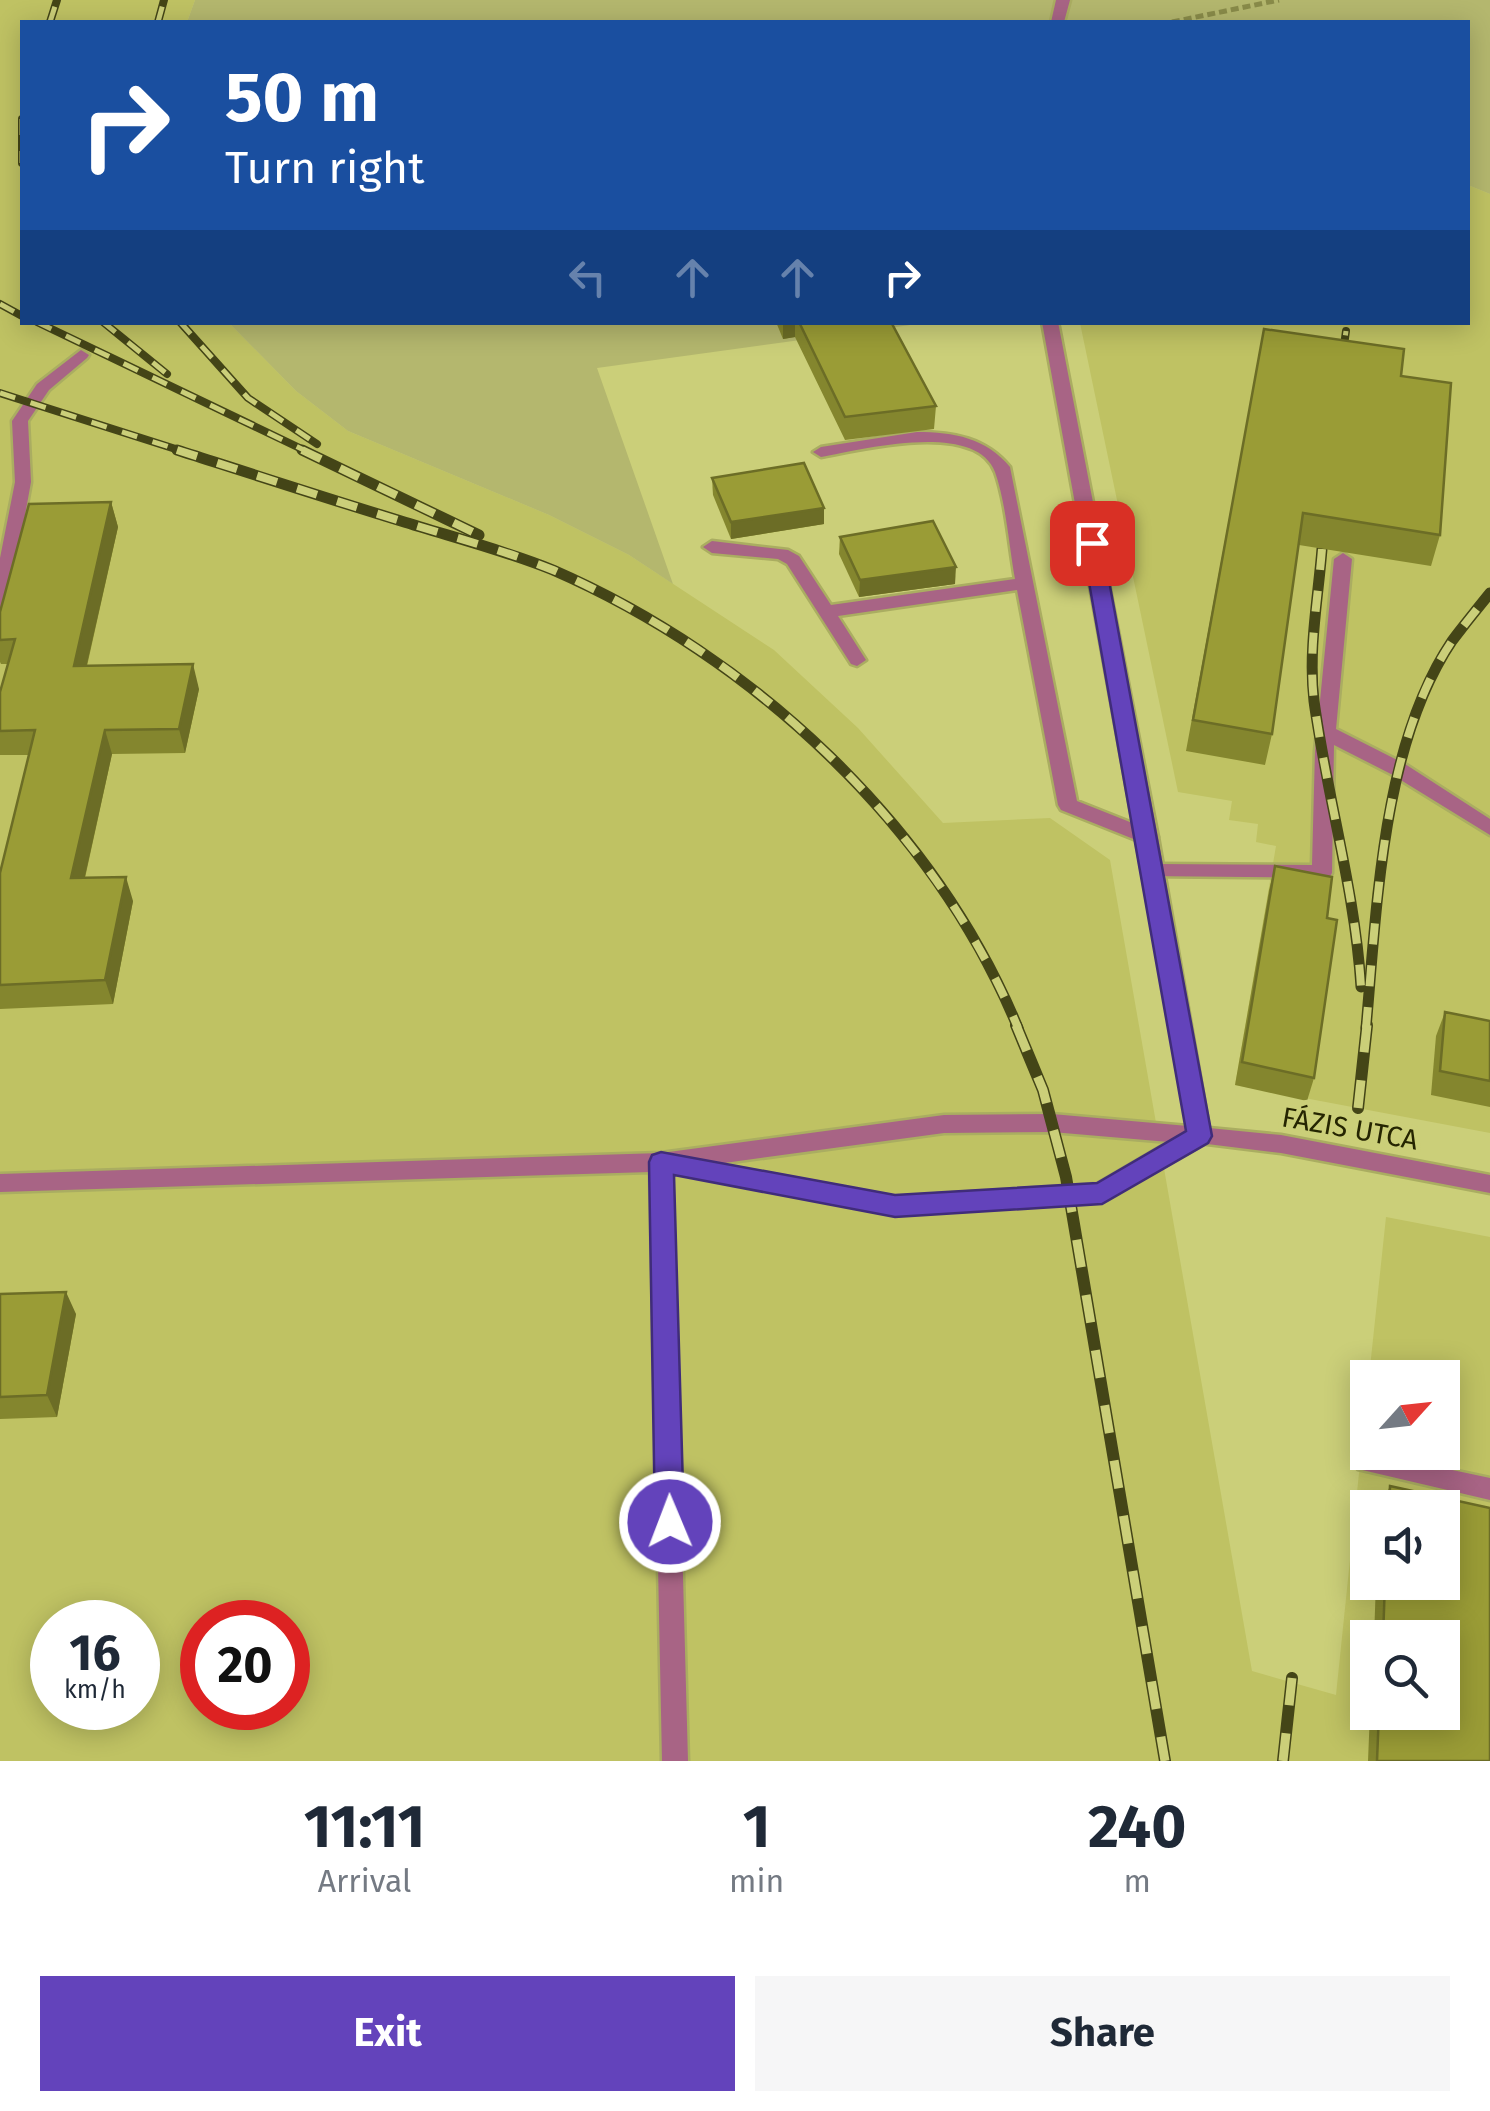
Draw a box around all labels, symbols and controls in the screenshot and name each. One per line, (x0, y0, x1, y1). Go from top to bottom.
text: 50 m (225, 56, 379, 140)
icon: right (60, 60, 190, 190)
text: Turn right (225, 141, 424, 195)
icon: left (560, 250, 615, 305)
icon: ahead (665, 250, 720, 305)
icon: ahead (770, 250, 825, 305)
icon: right (875, 250, 930, 305)
pin (1050, 501, 1135, 586)
icon: arrive (1065, 516, 1120, 571)
street label: FÁZIS UTCA (1279, 1100, 1421, 1157)
north arrow (1350, 1360, 1460, 1470)
map controls (1350, 1360, 1460, 1730)
position arrow (618, 1470, 722, 1574)
button: sound (1350, 1490, 1460, 1600)
speed limit sign: 20 (180, 1600, 310, 1730)
button: search (1350, 1620, 1460, 1730)
text: 16 (69, 1623, 121, 1683)
text: km/h (64, 1675, 126, 1705)
text: 11:11 (304, 1791, 425, 1863)
text: 1 (743, 1791, 771, 1863)
text: 240 (1088, 1791, 1186, 1863)
text: Arrival (318, 1862, 411, 1900)
text: min (729, 1862, 784, 1900)
text: m (1123, 1862, 1151, 1900)
button: Exit (40, 1976, 735, 2091)
button: Share (755, 1976, 1450, 2091)

